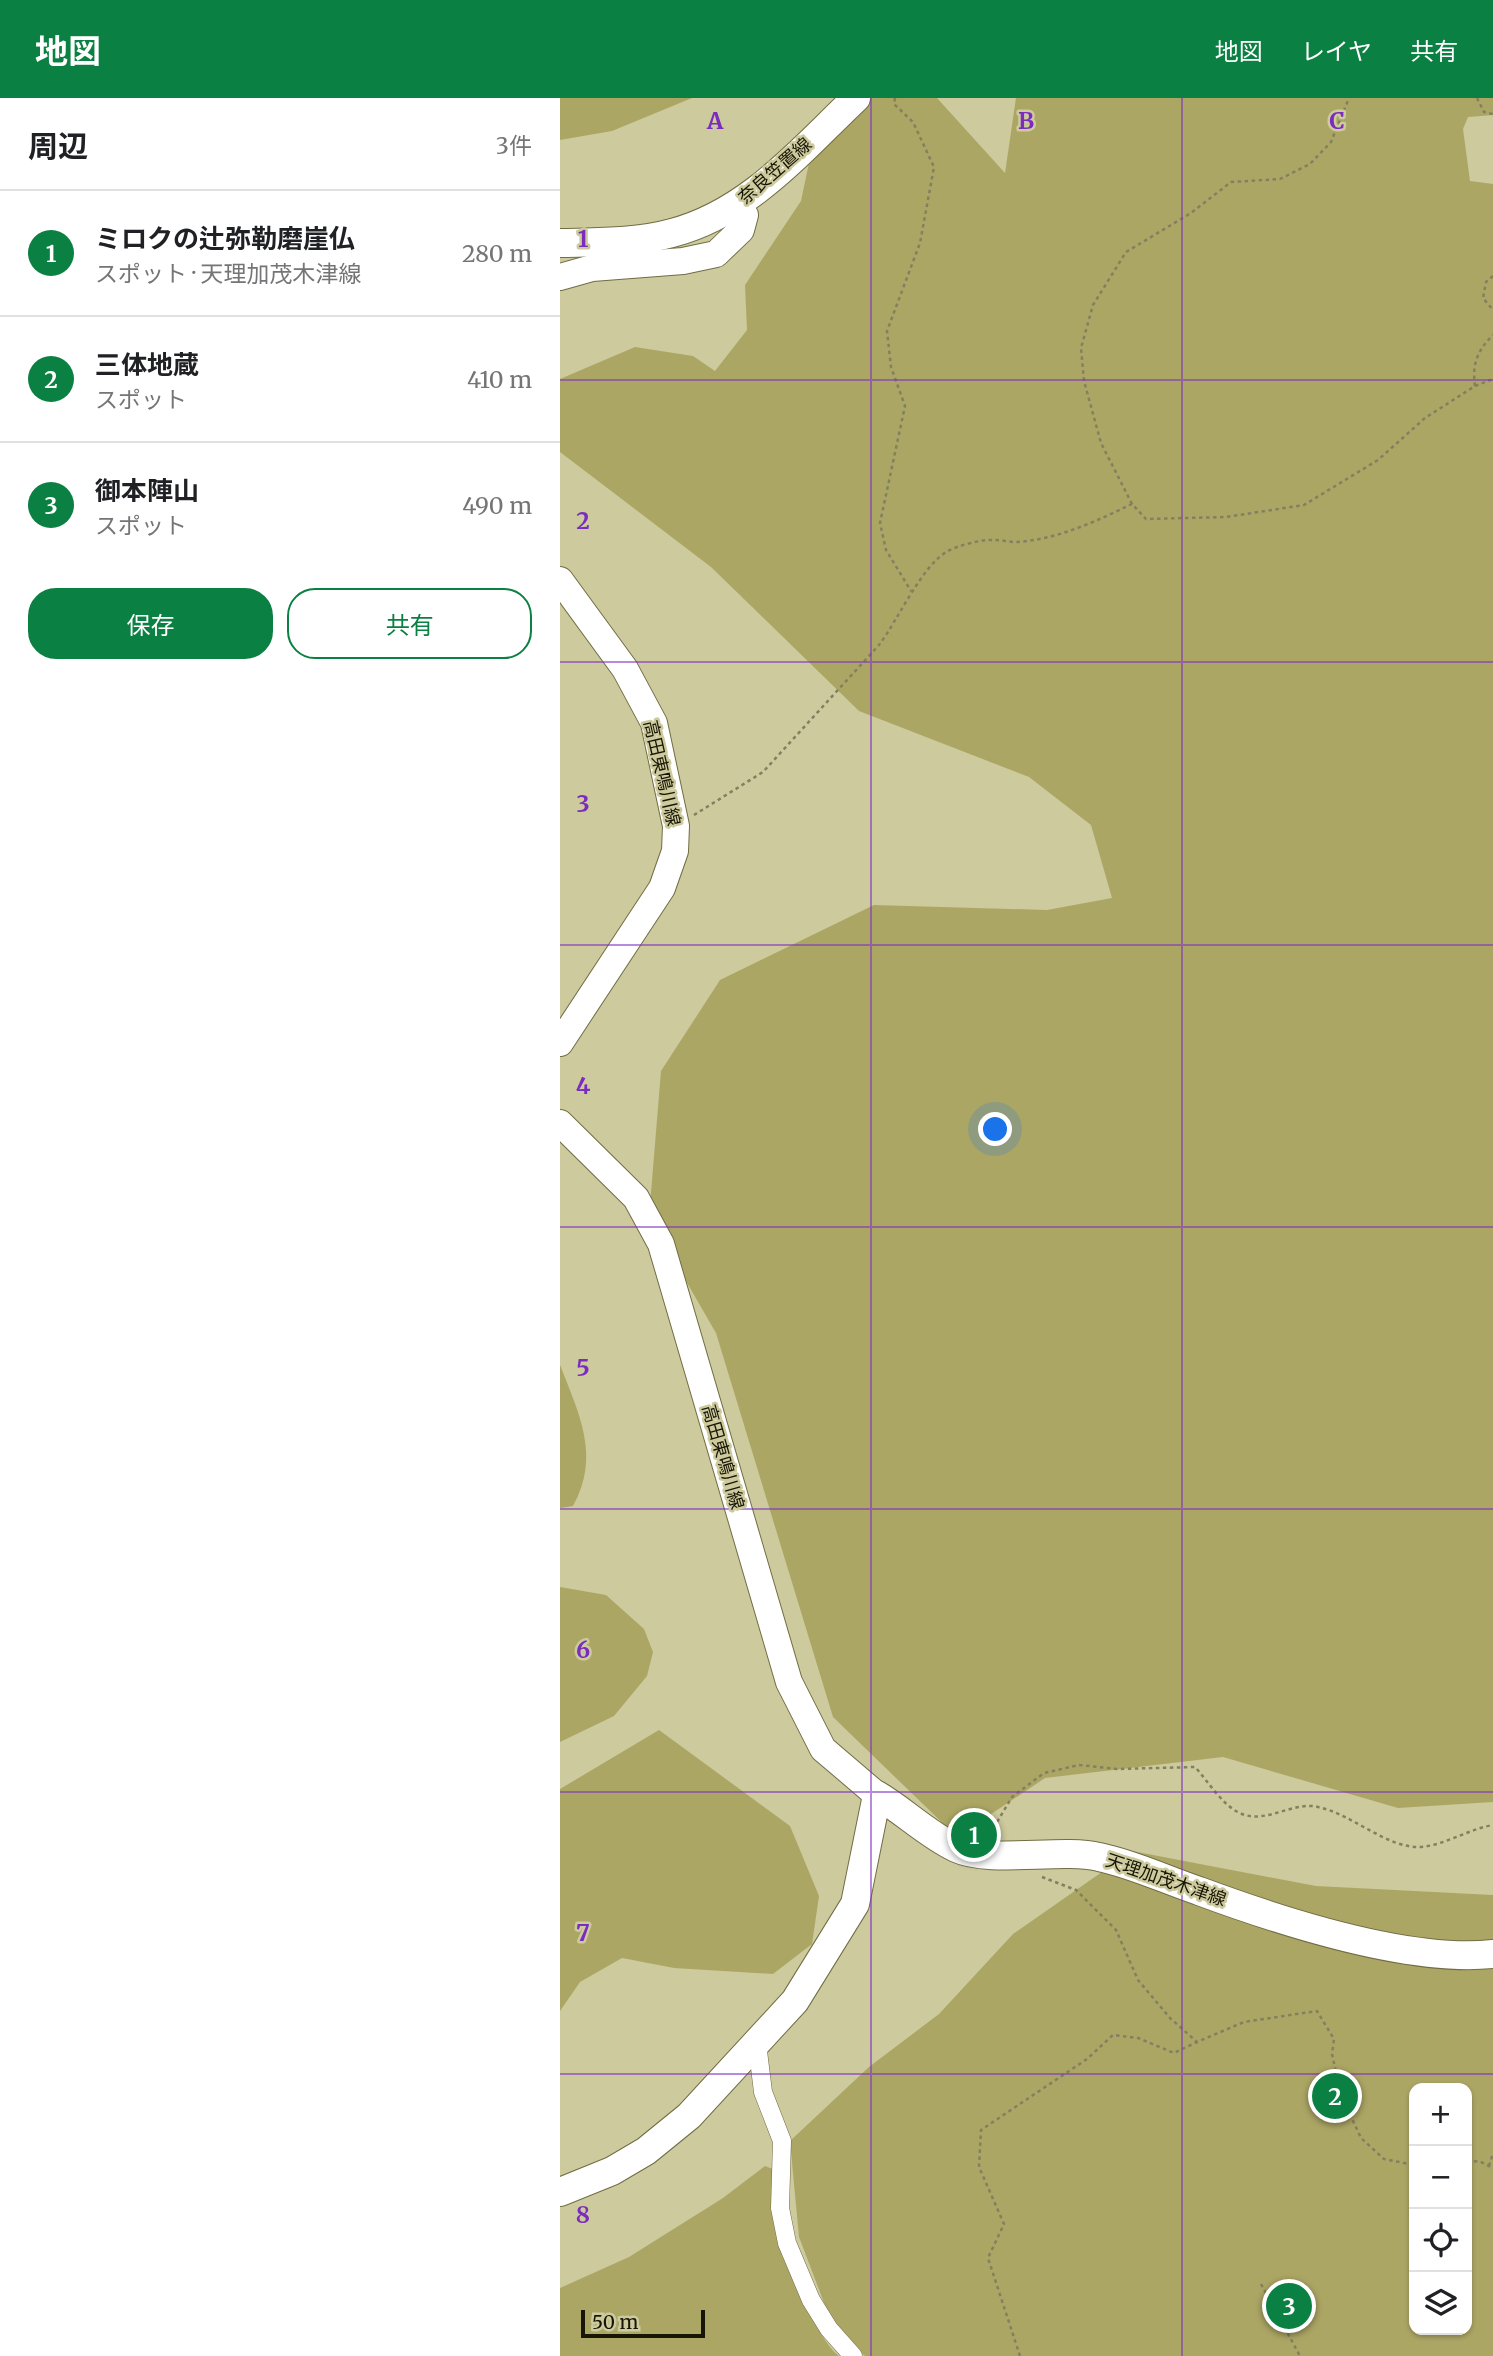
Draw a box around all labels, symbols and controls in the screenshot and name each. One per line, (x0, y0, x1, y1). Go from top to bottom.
text: 地図 (35, 31, 101, 72)
text: 地図 (1215, 36, 1263, 67)
text: レイヤ (1301, 36, 1372, 67)
text: 共有 (1410, 36, 1458, 67)
text: A (706, 106, 724, 135)
text: B (1018, 106, 1034, 135)
text: C (1329, 106, 1345, 135)
text: 周辺 (28, 127, 88, 165)
text: 3件 (496, 131, 532, 160)
street label: 奈良笠置線 (733, 132, 816, 209)
text: ミロクの辻弥勒磨崖仏 (95, 222, 355, 255)
text: 1 (578, 224, 589, 253)
text: 1 (46, 239, 56, 268)
text: 280 m (462, 239, 532, 268)
text: スポット · 天理加茂木津線 (95, 259, 362, 288)
text: 三体地蔵 (95, 348, 199, 381)
text: 2 (44, 365, 58, 394)
text: 410 m (467, 365, 532, 394)
text: スポット (95, 385, 187, 414)
text: 御本陣山 (95, 474, 199, 507)
text: 3 (44, 491, 58, 520)
text: 490 m (462, 491, 532, 520)
text: 2 (576, 506, 590, 535)
text: スポット (95, 511, 187, 540)
button: 保存 (28, 588, 273, 659)
button: 共有 (287, 588, 532, 659)
street label: 高田東鳴川線 (639, 718, 686, 828)
text: 3 (576, 789, 590, 818)
text: 4 (576, 1071, 591, 1100)
your location (978, 1112, 1012, 1146)
text: 5 (576, 1353, 590, 1382)
street label: 高田東鳴川線 (698, 1402, 749, 1512)
text: 6 (576, 1635, 590, 1664)
pin: 1 (951, 1809, 997, 1861)
street label: 天理加茂木津線 (1103, 1848, 1229, 1911)
text: 7 (576, 1918, 590, 1947)
pin: 2 (1312, 2070, 1358, 2122)
map controls (1409, 2083, 1472, 2335)
button: + (1409, 2083, 1472, 2146)
button: − (1409, 2146, 1472, 2209)
text: 8 (576, 2200, 590, 2229)
button: locate (1409, 2209, 1472, 2272)
button: layers (1409, 2272, 1472, 2335)
pin: 3 (1266, 2280, 1312, 2332)
scale bar (581, 2307, 705, 2339)
text: 50 m (592, 2310, 638, 2334)

